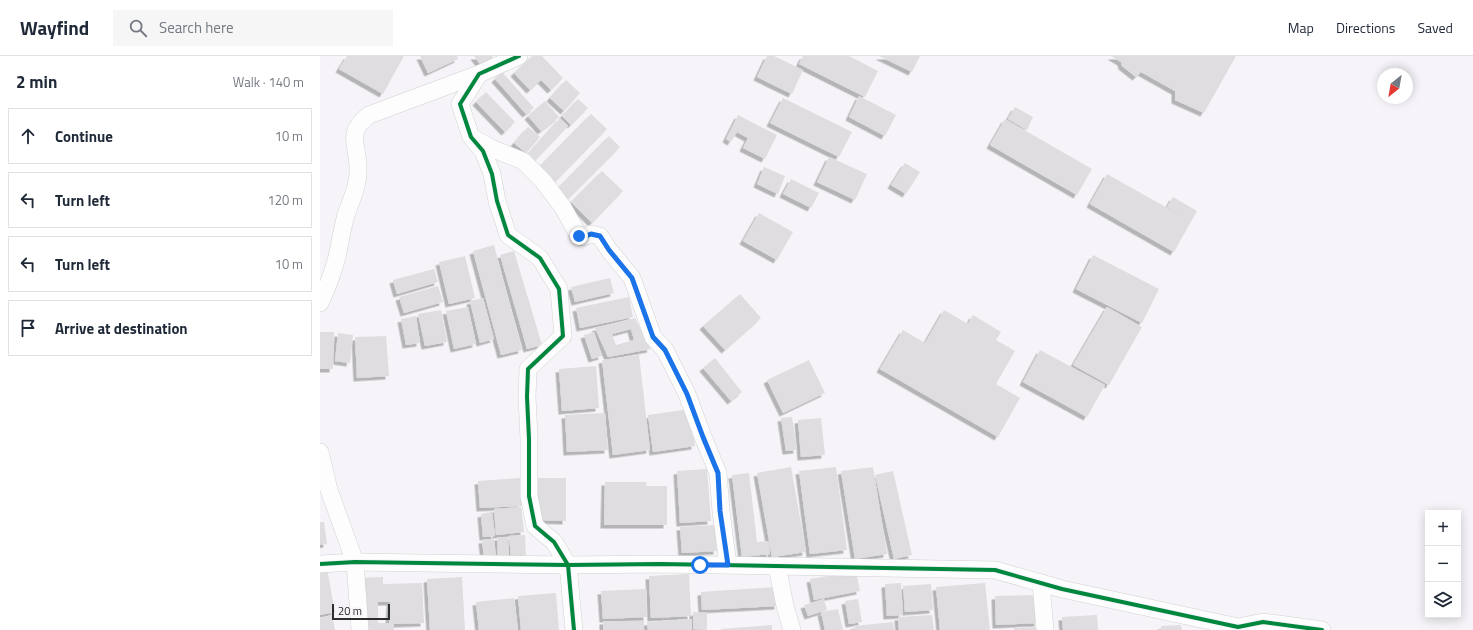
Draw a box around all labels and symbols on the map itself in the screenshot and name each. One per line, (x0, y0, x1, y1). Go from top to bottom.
north arrow (1377, 68, 1413, 104)
route end (570, 227, 588, 245)
route start (691, 556, 709, 574)
scale bar (332, 602, 390, 621)

